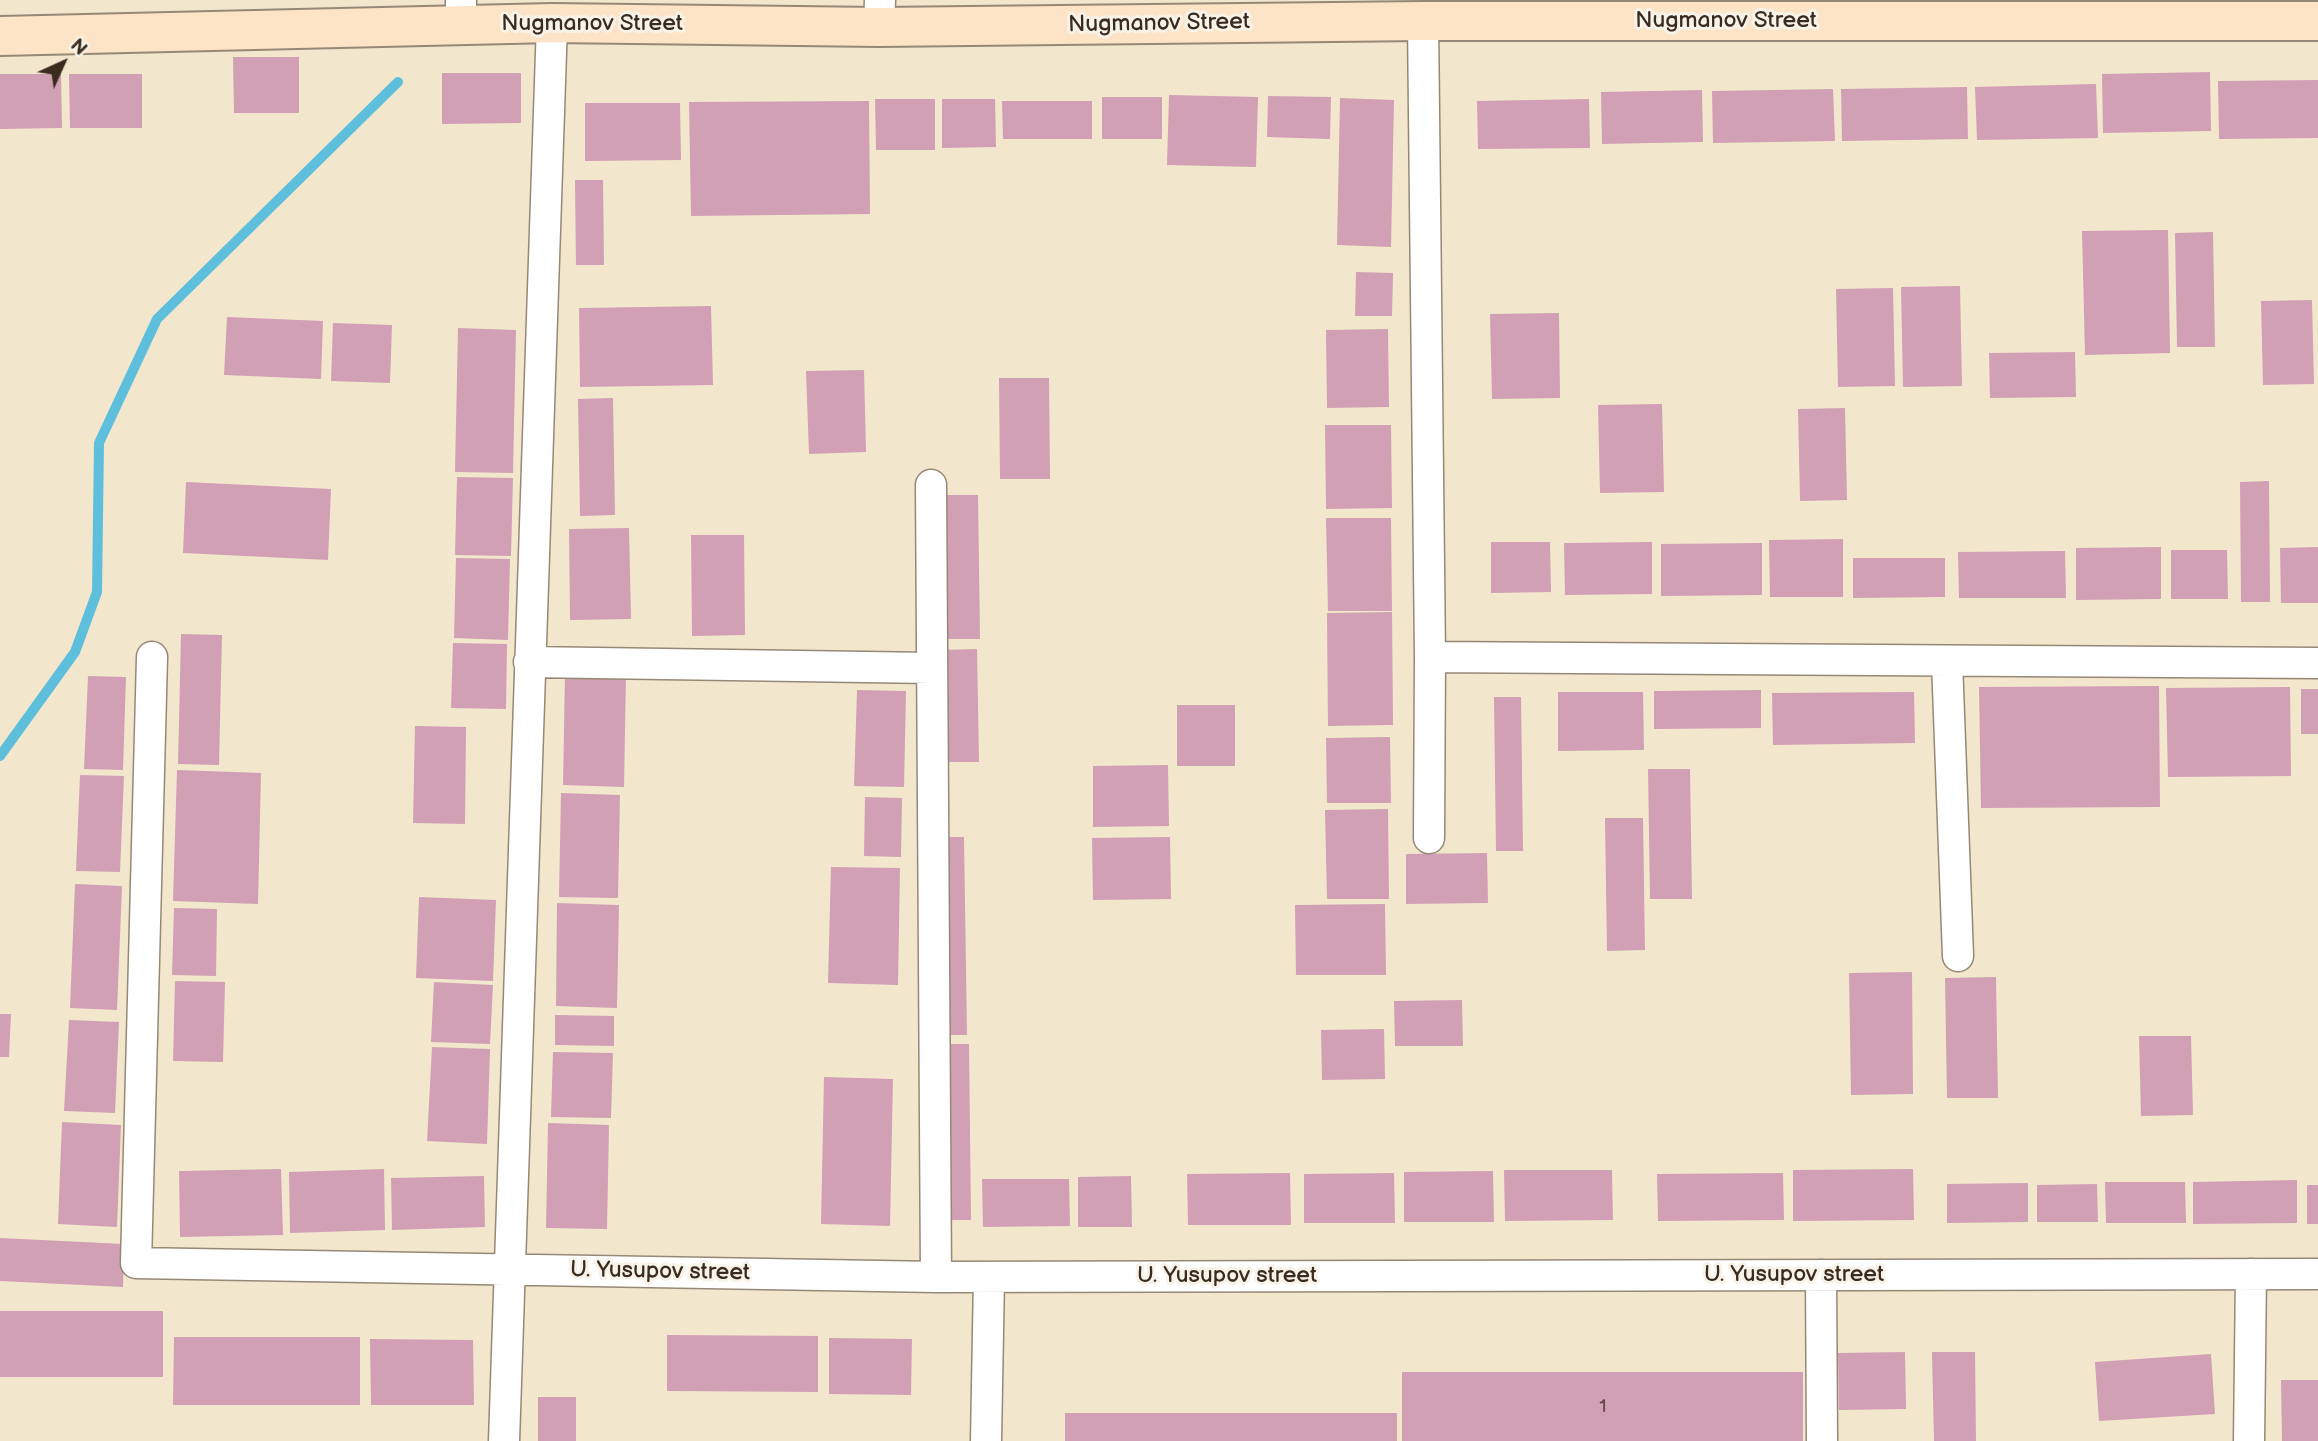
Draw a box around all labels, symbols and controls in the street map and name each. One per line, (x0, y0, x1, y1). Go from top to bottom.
street label: Nugmanov Street (1635, 7, 1817, 35)
street label: Nugmanov Street (1068, 9, 1250, 39)
street label: Nugmanov Street (501, 10, 683, 38)
north arrow (28, 28, 98, 98)
text: N (65, 35, 91, 61)
street label: U. Yusupov street (570, 1257, 750, 1287)
street label: U. Yusupov street (1704, 1261, 1884, 1289)
street label: U. Yusupov street (1137, 1262, 1317, 1290)
house number: 1 (1599, 1396, 1607, 1418)

